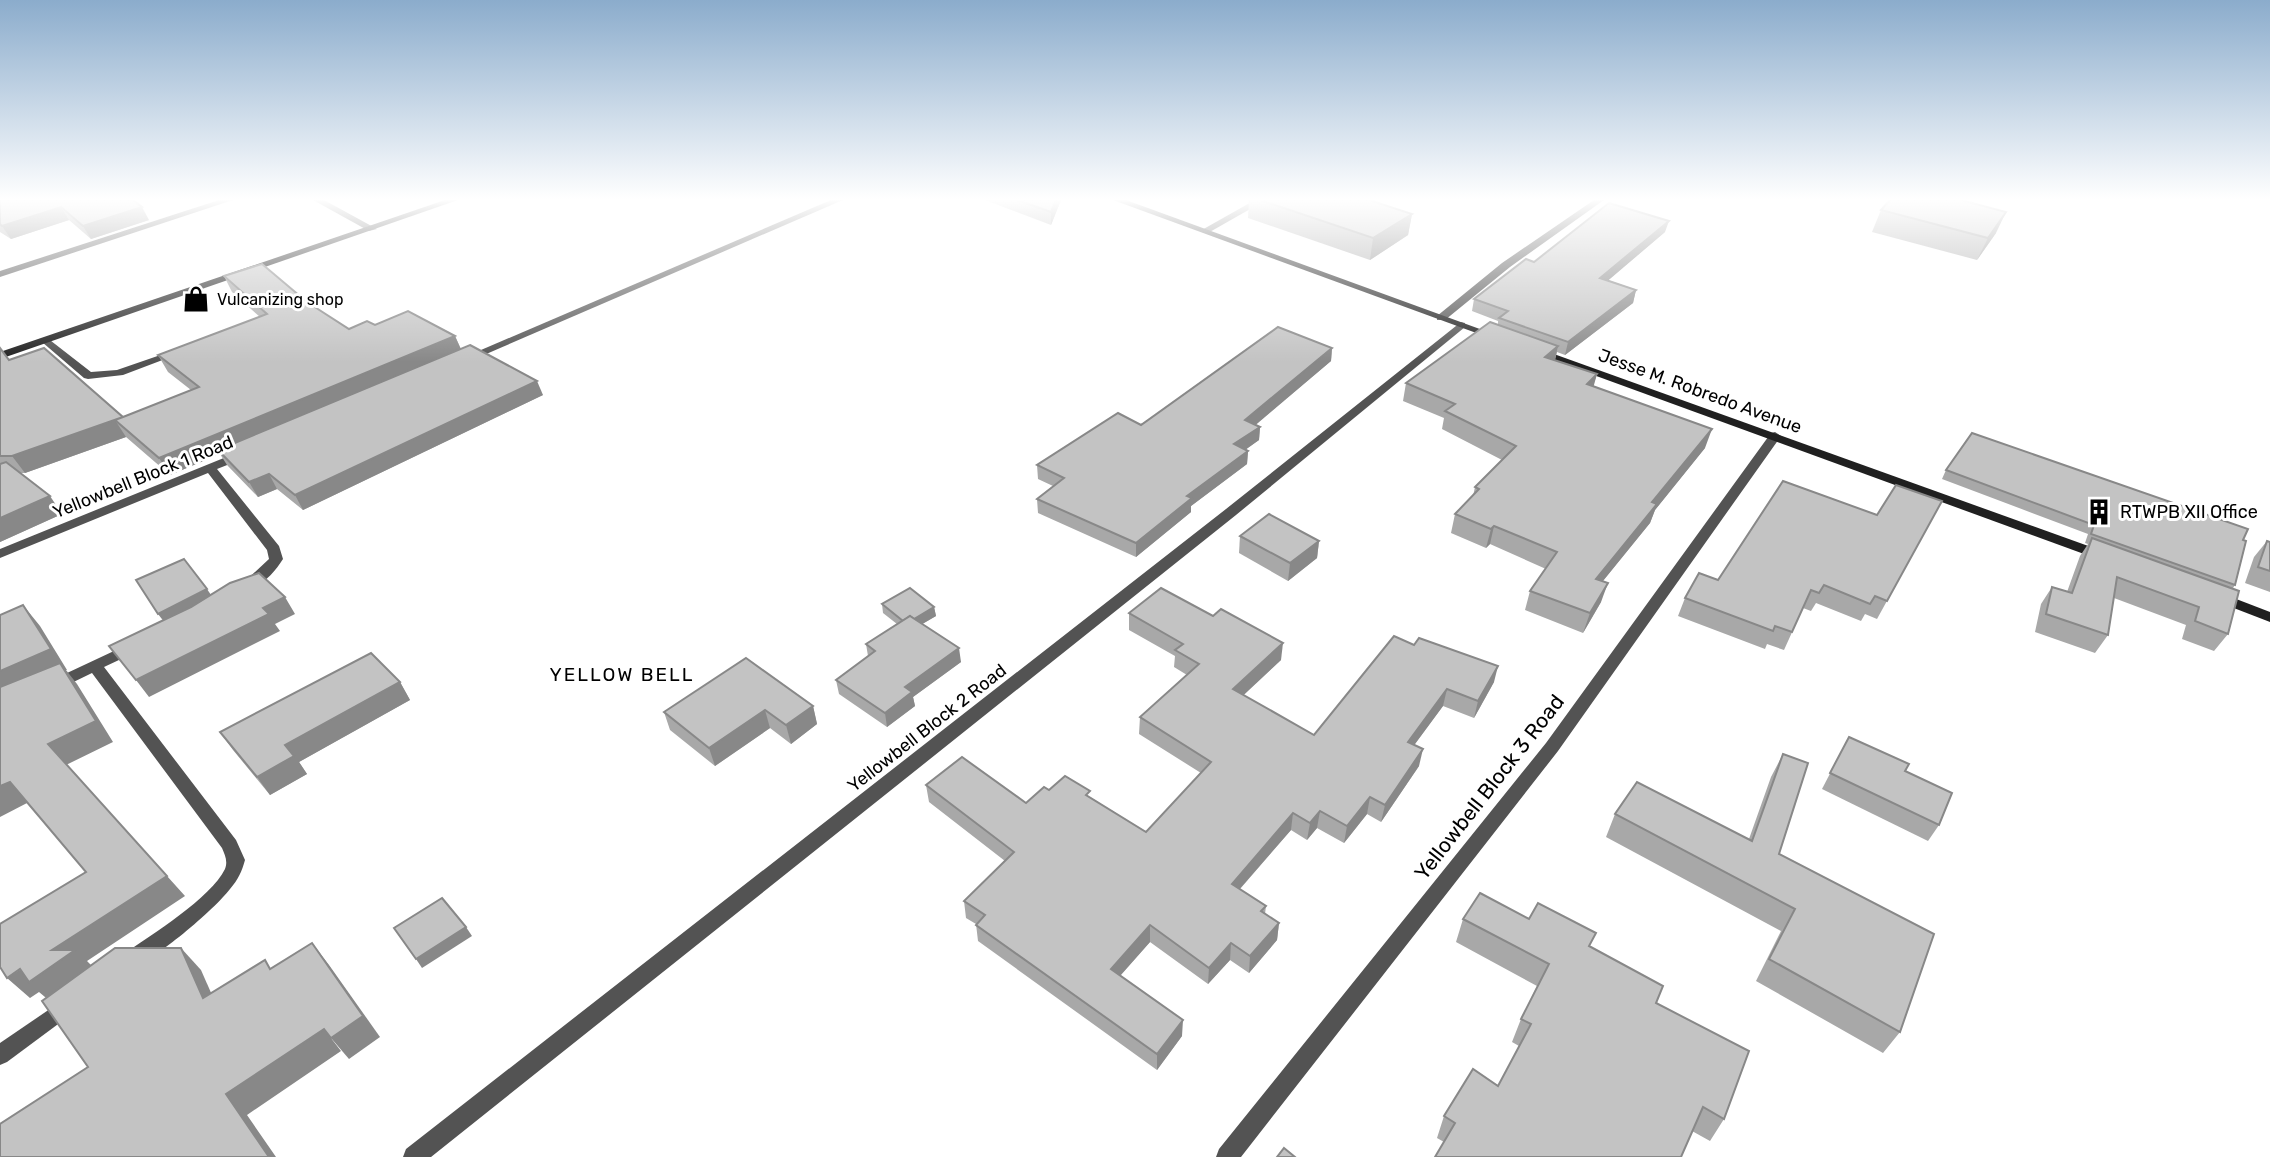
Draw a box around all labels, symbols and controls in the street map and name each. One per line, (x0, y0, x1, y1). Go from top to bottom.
shop icon: Vulcanizing shop (181, 284, 211, 314)
place label: Vulcanizing shop (217, 290, 343, 309)
street label: Jesse M. Robredo Avenue (1595, 344, 1805, 438)
street label: Yellowbell Block 1 Road (50, 431, 236, 523)
building icon: RTWPB XII Office (2084, 497, 2114, 527)
place label: RTWPB XII Office (2120, 501, 2258, 523)
street label: Yellowbell Block 2 Road (843, 659, 1011, 797)
district label: YELLOW BELL (550, 663, 694, 686)
street label: Yellowbell Block 3 Road (1409, 689, 1569, 885)

